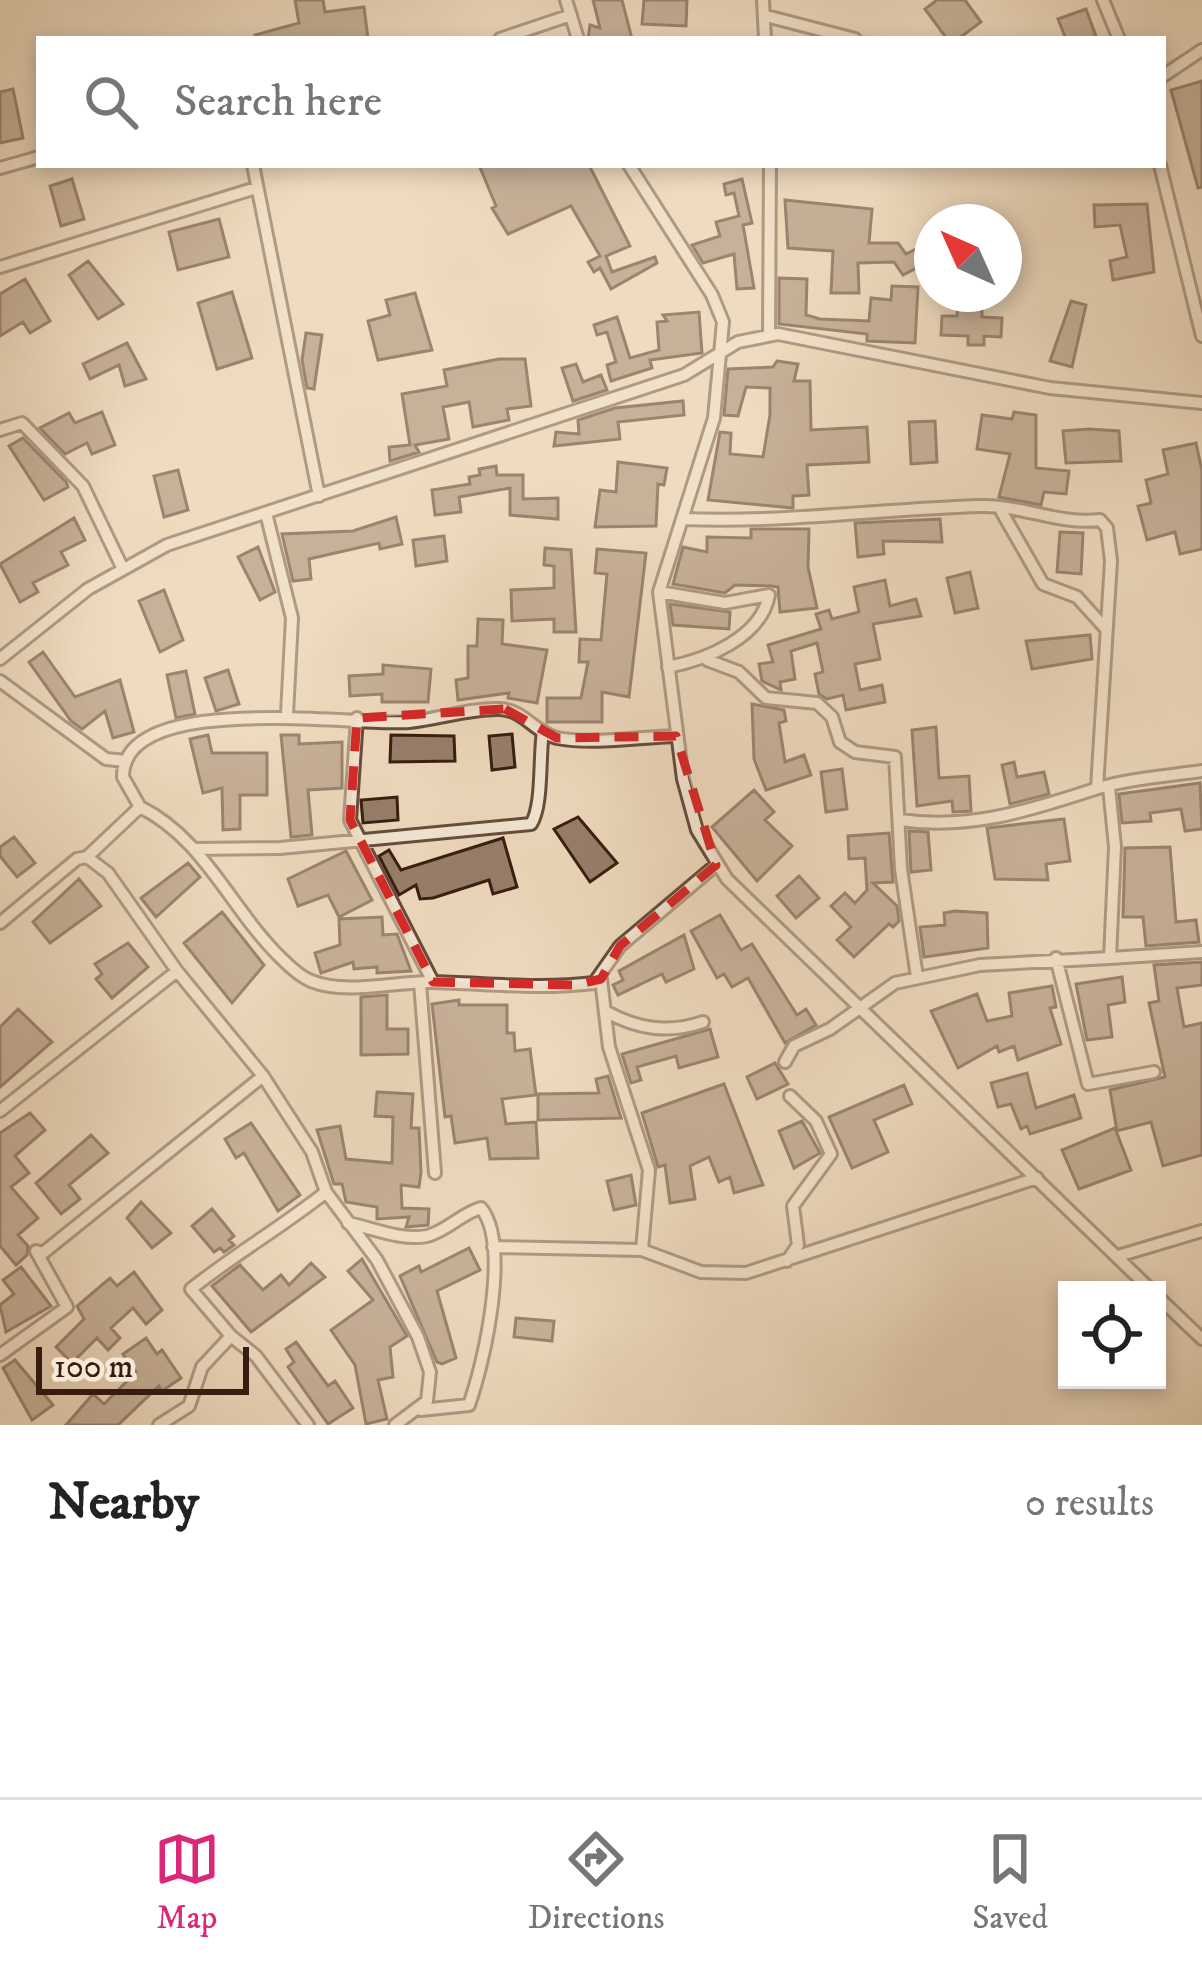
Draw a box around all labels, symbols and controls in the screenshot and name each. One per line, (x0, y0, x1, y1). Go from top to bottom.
search box (36, 36, 1166, 168)
icon: search (78, 69, 144, 135)
text: Search here (174, 74, 382, 130)
north arrow (914, 204, 1022, 312)
map controls (1058, 1281, 1166, 1389)
button: locate (1058, 1281, 1166, 1389)
scale bar (36, 1341, 249, 1394)
text: 100 m (54, 1347, 133, 1388)
text: Nearby (48, 1471, 199, 1535)
text: 0 results (1025, 1479, 1154, 1528)
tab: Map (154, 1826, 220, 1939)
tab: Directions (528, 1826, 664, 1939)
tab: Saved (972, 1826, 1048, 1939)

